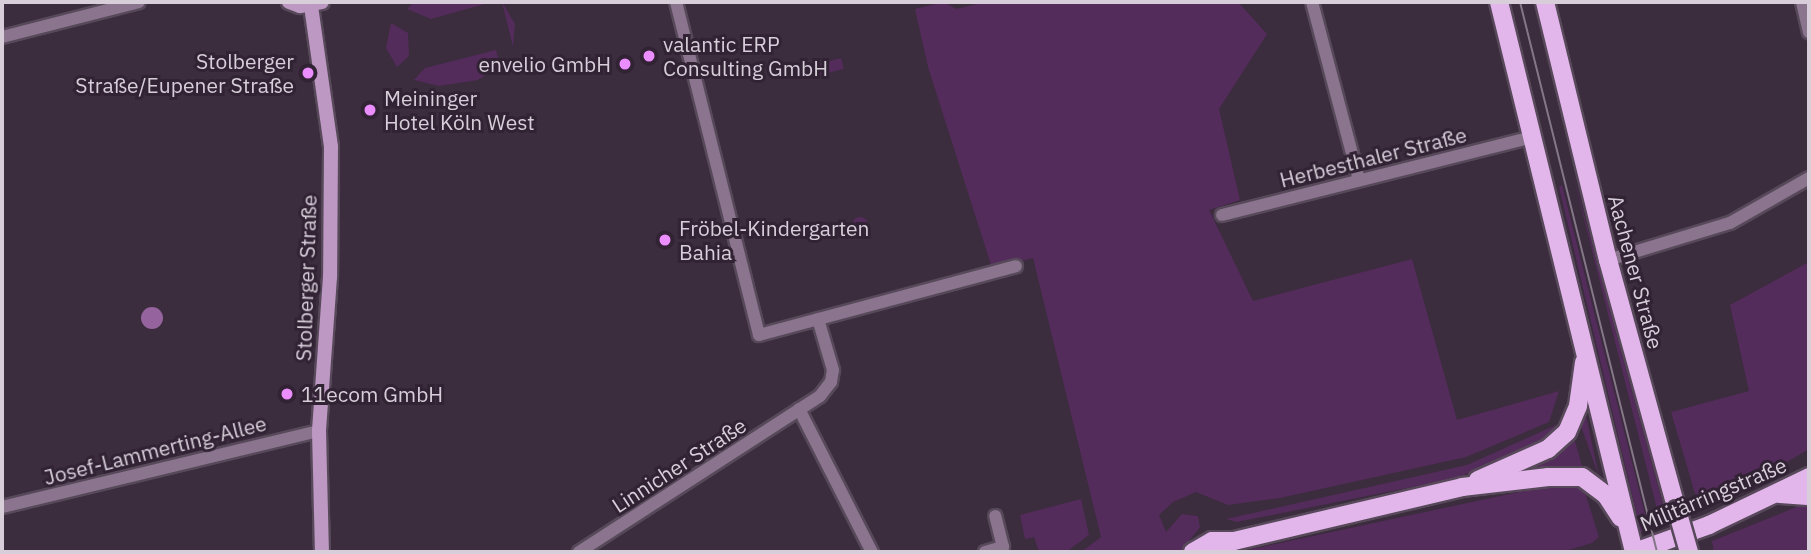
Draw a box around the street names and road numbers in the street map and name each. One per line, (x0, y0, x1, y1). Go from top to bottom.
street label: Herbesthaler Straße (1277, 122, 1469, 192)
street label: Aachener Straße (1603, 192, 1669, 352)
street label: Stolberger Straße (291, 194, 321, 362)
street label: Josef-Lammerting-Allee (41, 410, 269, 490)
street label: Linnicher Straße (607, 412, 751, 518)
street label: Militärringstraße (1636, 452, 1790, 536)

